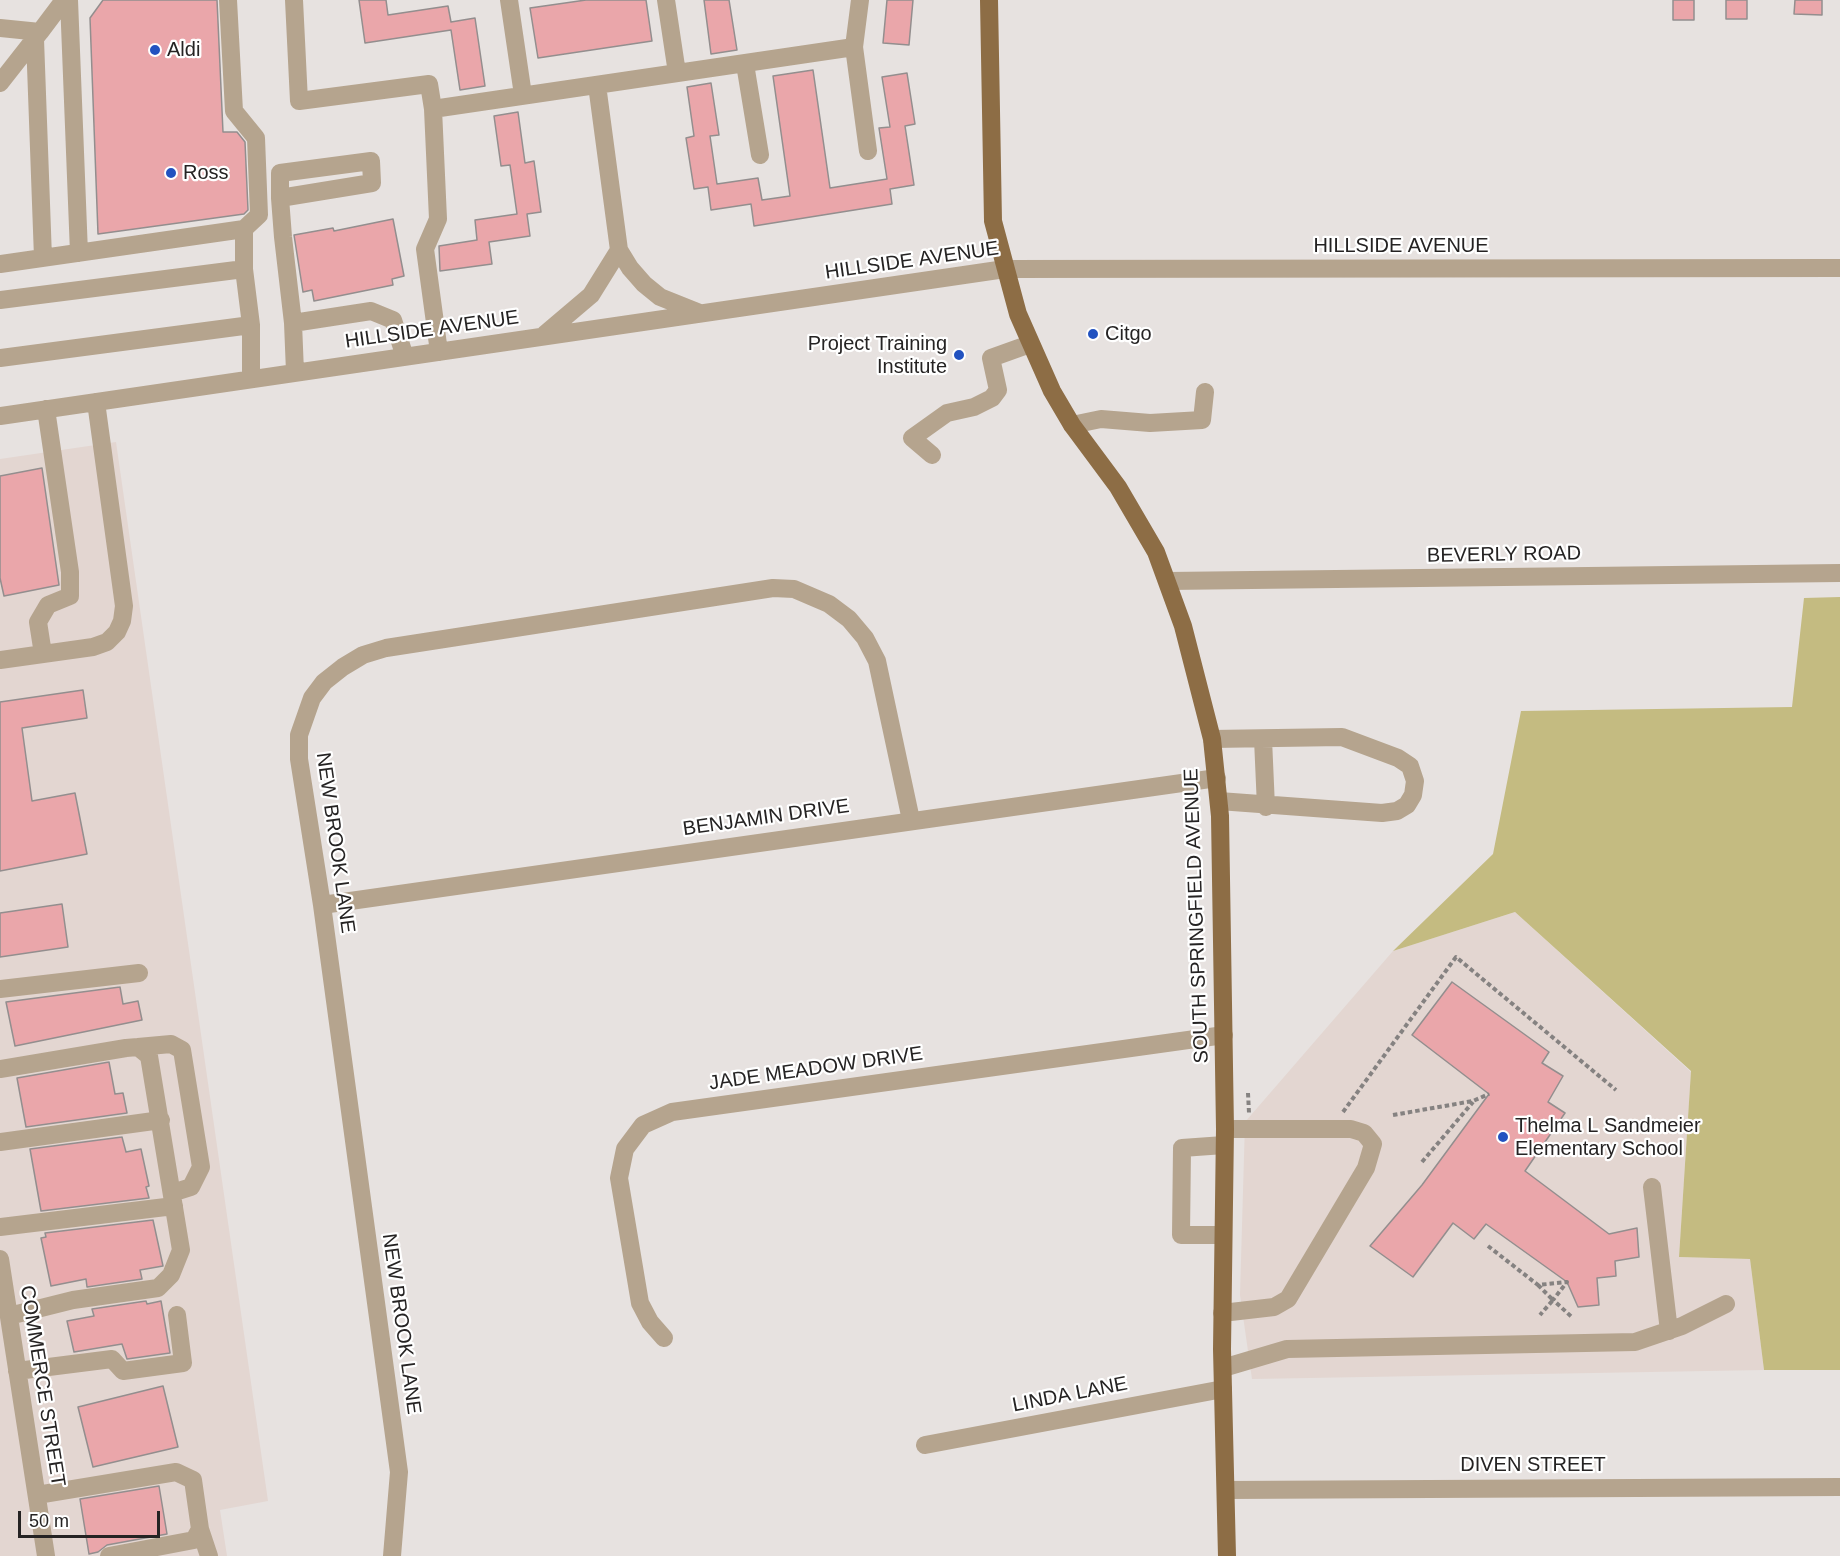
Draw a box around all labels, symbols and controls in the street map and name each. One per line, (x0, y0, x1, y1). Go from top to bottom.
place label: Aldi (167, 38, 200, 62)
marker: Aldi (148, 43, 162, 57)
place label: Ross (183, 161, 229, 185)
marker: Ross (164, 166, 178, 180)
street label: HILLSIDE AVENUE (1313, 234, 1489, 258)
street label: HILLSIDE AVENUE (824, 237, 1000, 285)
street label: HILLSIDE AVENUE (344, 306, 520, 354)
place label: Citgo (1105, 322, 1152, 346)
marker: Citgo (1086, 327, 1100, 341)
place label: Project Training Institute (808, 332, 947, 379)
marker: Project Training Institute (952, 348, 966, 362)
street label: BEVERLY ROAD (1427, 542, 1581, 568)
street label: NEW BROOK LANE (310, 751, 360, 935)
street label: SOUTH SPRINGFIELD AVENUE (1180, 768, 1214, 1064)
street label: BENJAMIN DRIVE (681, 794, 851, 842)
street label: JADE MEADOW DRIVE (708, 1042, 924, 1096)
place label: Thelma L Sandmeier Elementary School (1515, 1114, 1701, 1161)
marker: Thelma L Sandmeier Elementary School (1496, 1130, 1510, 1144)
street label: NEW BROOK LANE (376, 1232, 426, 1416)
street label: COMMERCE STREET (14, 1284, 70, 1488)
street label: LINDA LANE (1010, 1372, 1130, 1418)
street label: DIVEN STREET (1460, 1453, 1606, 1477)
scale bar (21, 1499, 164, 1537)
text: 50 m (29, 1511, 69, 1531)

